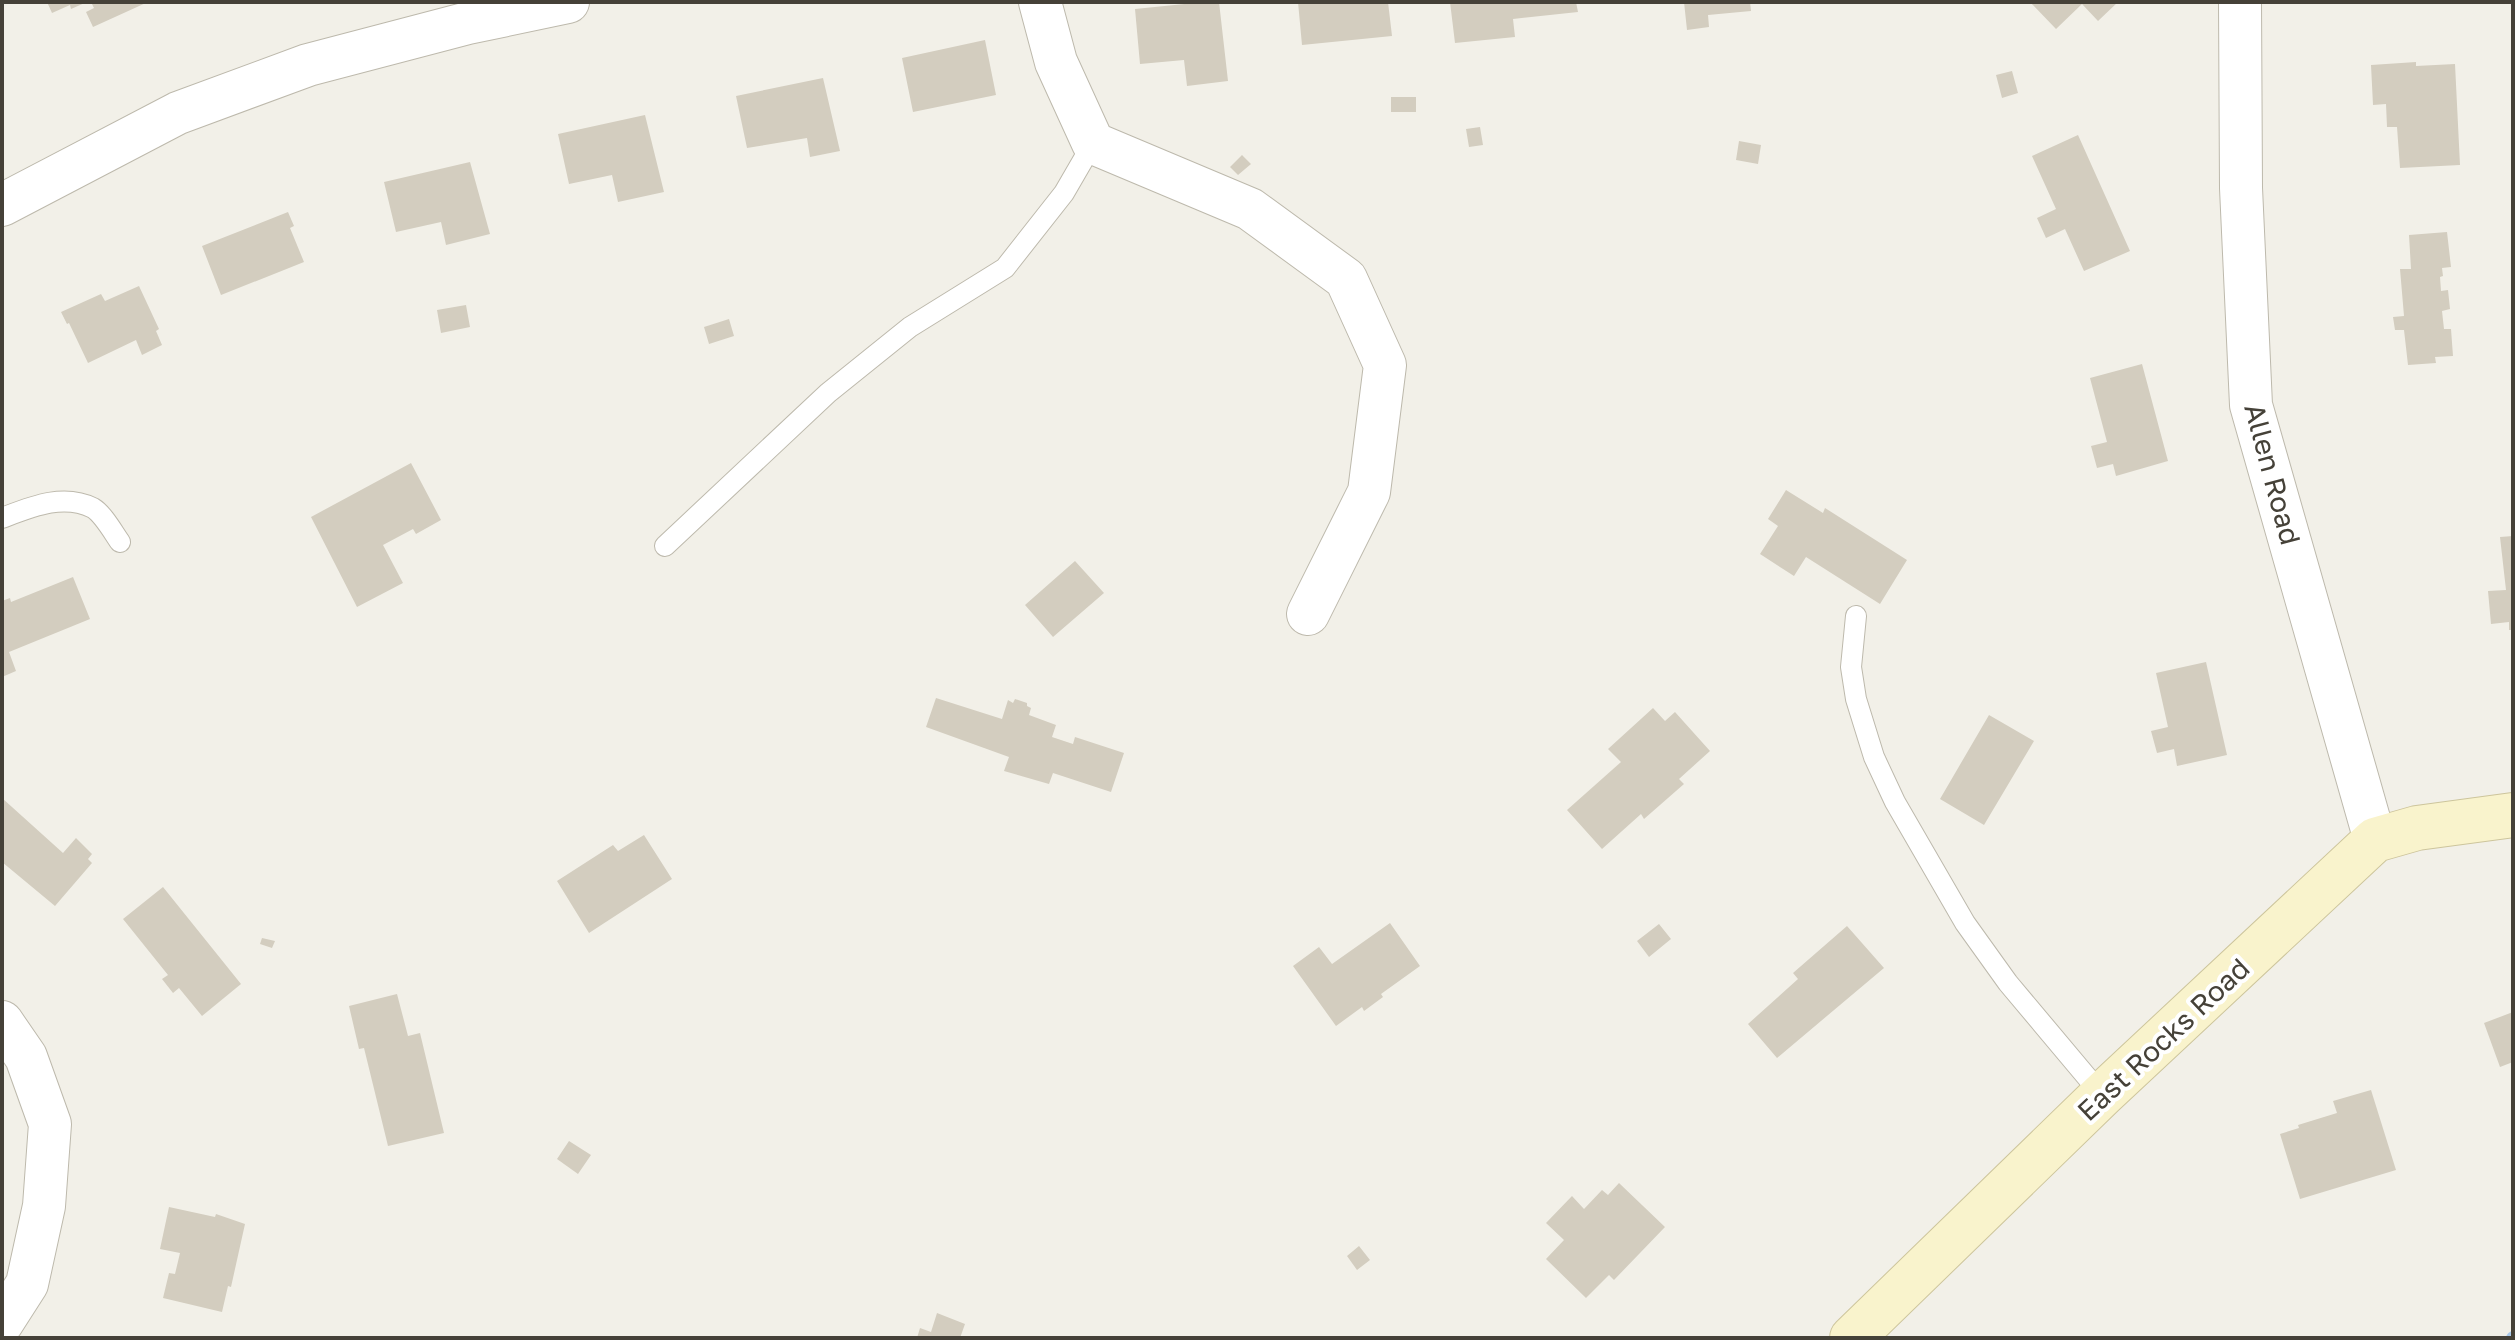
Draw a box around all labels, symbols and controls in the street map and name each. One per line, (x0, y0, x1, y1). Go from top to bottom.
street label: Allen Road (2238, 400, 2308, 548)
street label: East Rocks Road (2070, 951, 2256, 1127)

